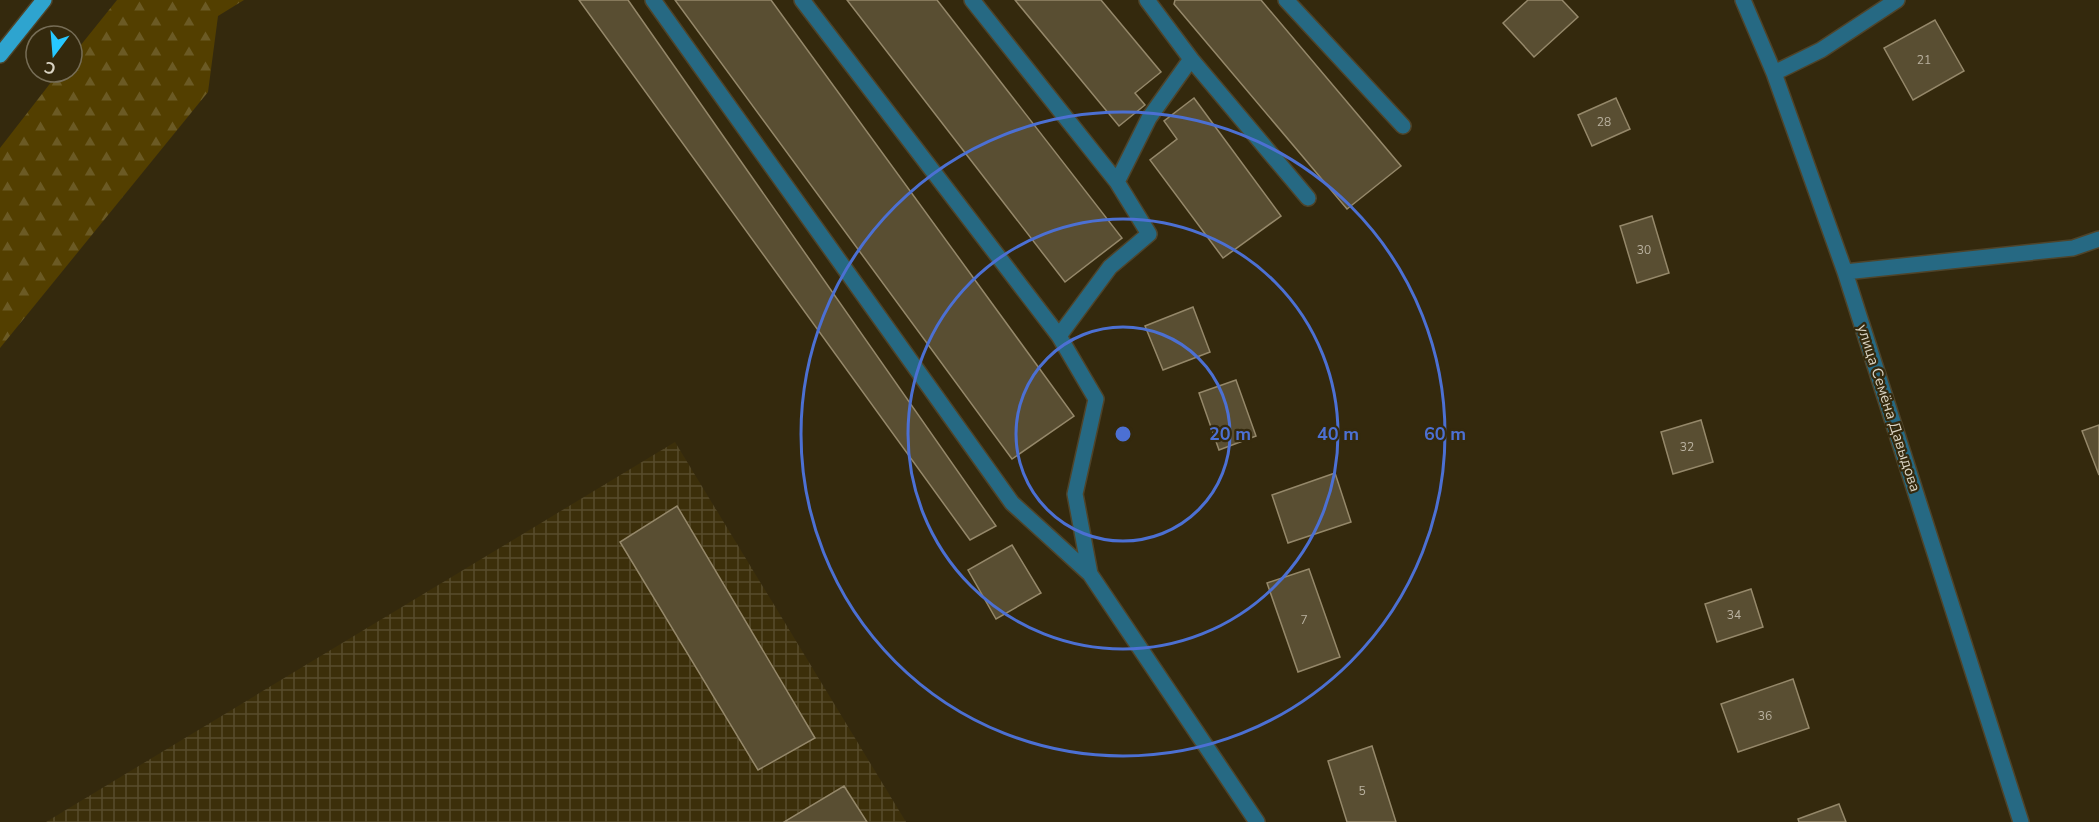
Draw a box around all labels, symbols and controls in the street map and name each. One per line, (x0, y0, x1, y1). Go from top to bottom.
north arrow (24, 24, 84, 84)
house number: 21 (1917, 52, 1931, 68)
text: С (42, 55, 58, 80)
house number: 28 (1597, 114, 1611, 130)
house number: 30 (1637, 242, 1651, 258)
street label: улица Семёна Давыдова (1852, 322, 1926, 494)
text: 20 m (1209, 422, 1251, 446)
text: 40 m (1317, 422, 1359, 446)
text: 60 m (1424, 422, 1466, 446)
centre of rings (1113, 424, 1133, 444)
house number: 32 (1680, 439, 1694, 455)
house number: 34 (1727, 607, 1741, 623)
house number: 7 (1300, 612, 1308, 628)
house number: 36 (1758, 708, 1772, 724)
house number: 5 (1358, 783, 1366, 799)

